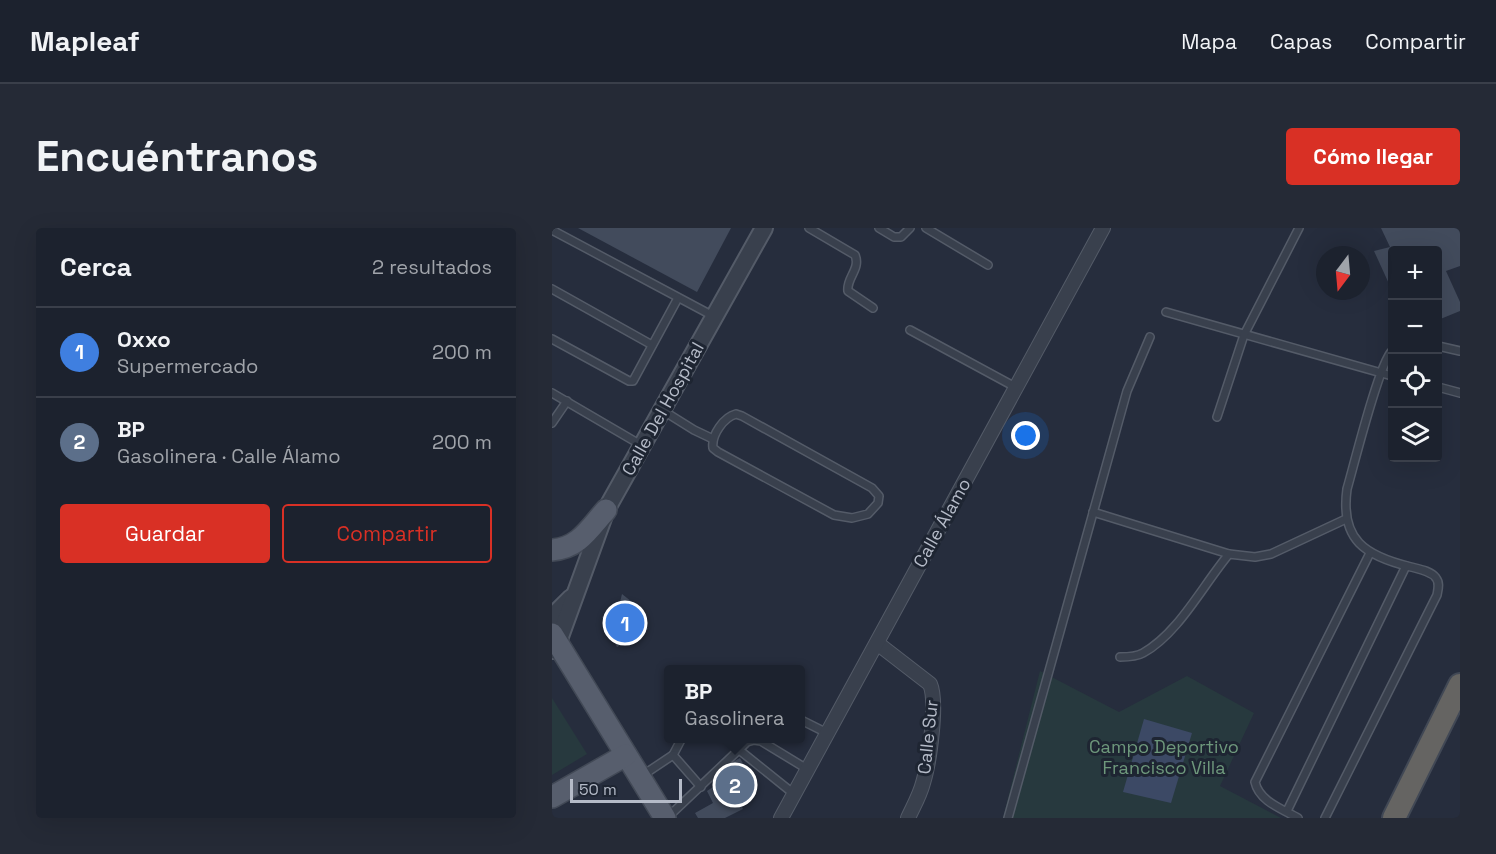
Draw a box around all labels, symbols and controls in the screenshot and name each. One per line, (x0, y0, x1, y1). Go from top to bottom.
text: Mapleaf (30, 23, 140, 59)
text: Mapa (1181, 28, 1237, 55)
text: Capas (1270, 28, 1332, 55)
text: Compartir (1365, 28, 1466, 55)
button: Cómo llegar (1286, 128, 1460, 185)
text: Encuéntranos (36, 130, 318, 183)
north arrow (1316, 246, 1370, 300)
map controls (1388, 246, 1442, 462)
button: + (1388, 246, 1442, 300)
text: Cerca (60, 250, 132, 284)
text: 2 resultados (372, 254, 492, 280)
button: − (1388, 300, 1442, 354)
text: Oxxo (117, 325, 171, 353)
street label: Calle Del Hospital (616, 338, 709, 480)
text: 1 (75, 339, 84, 365)
text: 200 m (432, 339, 492, 365)
text: Supermercado (117, 353, 258, 379)
button: locate (1388, 354, 1442, 408)
button: layers (1388, 408, 1442, 462)
text: BP (117, 415, 145, 443)
your location (1011, 421, 1040, 450)
text: 2 (74, 429, 85, 455)
text: 200 m (432, 429, 492, 455)
text: Gasolinera · Calle Álamo (117, 443, 341, 469)
street label: Calle Álamo (908, 474, 975, 571)
button: Guardar (60, 504, 270, 563)
button: Compartir (282, 504, 492, 563)
pin: 1 (606, 600, 644, 646)
popup (664, 665, 805, 743)
text: BP (684, 677, 712, 705)
street label: Calle Sur (912, 698, 943, 775)
text: Gasolinera (684, 705, 785, 731)
park label: Campo Deportivo Francisco Villa (1089, 735, 1239, 779)
pin: 2 (716, 762, 754, 808)
scale bar (570, 776, 682, 804)
text: 50 m (579, 779, 617, 800)

